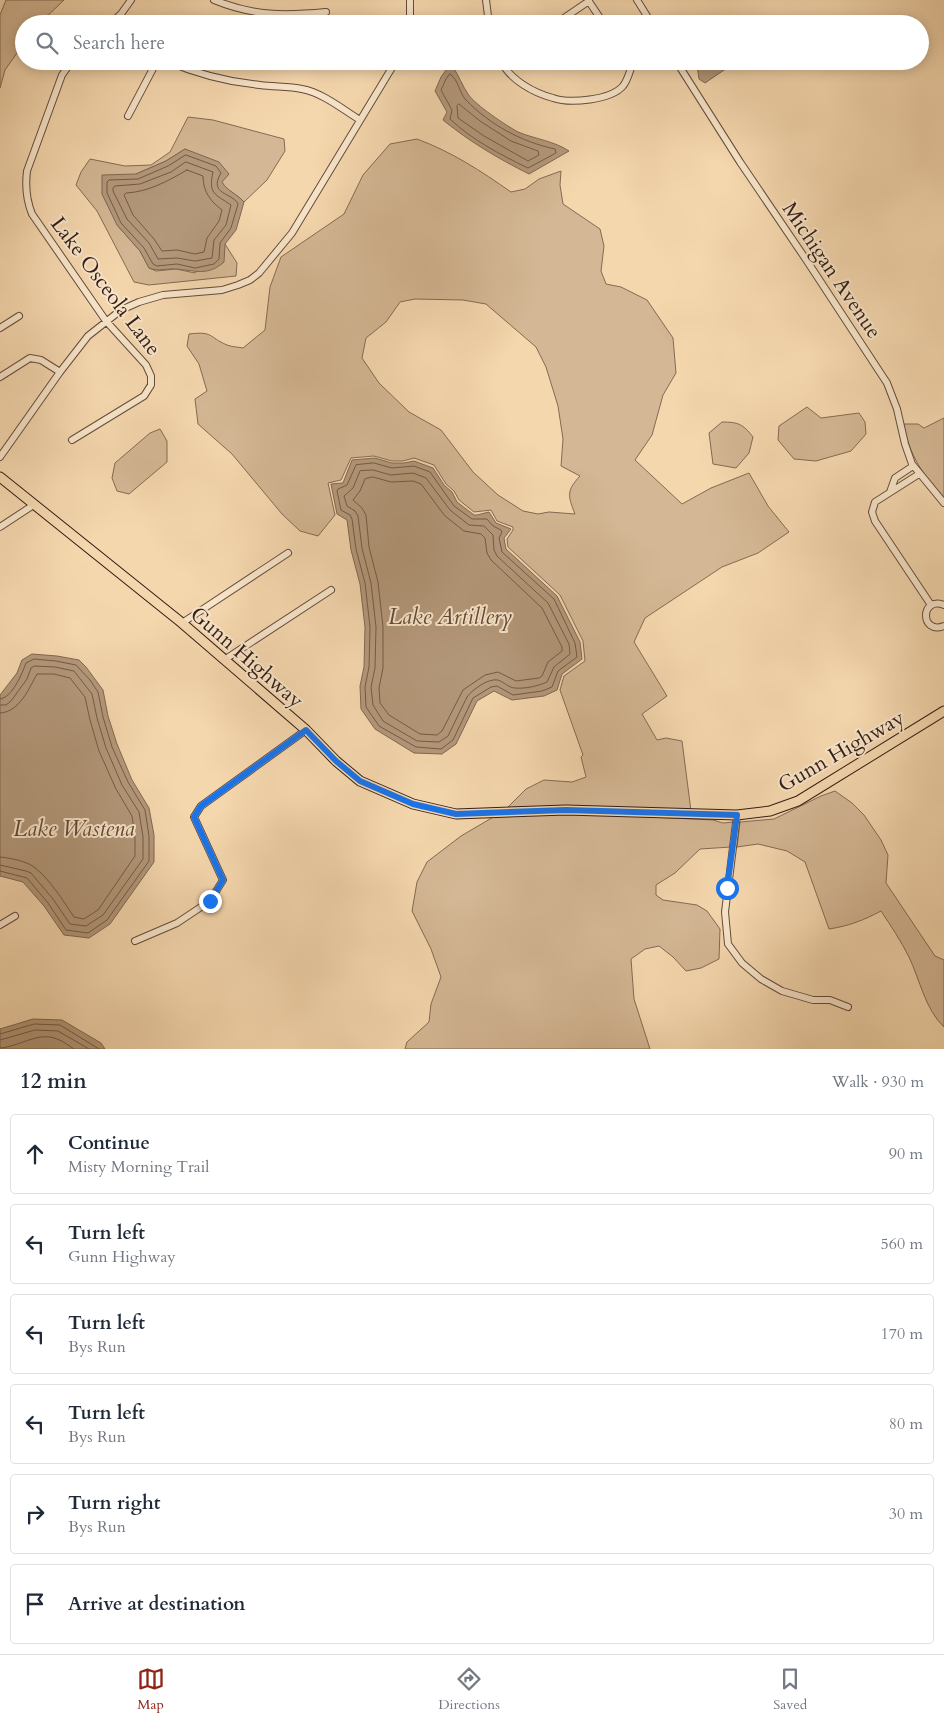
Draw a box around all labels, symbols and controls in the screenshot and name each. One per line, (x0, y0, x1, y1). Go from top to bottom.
search box (15, 15, 929, 70)
icon: search (33, 29, 61, 57)
text: Search here (73, 30, 165, 56)
street label: Michigan Avenue (775, 196, 888, 344)
street label: Lake Osceola Lane (44, 211, 167, 362)
street label: Gunn Highway (184, 600, 310, 715)
water label: Lake Artillery (388, 602, 512, 632)
street label: Gunn Highway (773, 704, 910, 799)
water label: Lake Wastena (13, 814, 135, 844)
route start (716, 877, 739, 900)
route end (199, 890, 222, 913)
text: 12 min (20, 1067, 87, 1096)
text: Walk · 930 m (832, 1071, 924, 1093)
text: Continue (68, 1130, 150, 1156)
icon: ahead (21, 1140, 49, 1168)
text: 90 m (889, 1143, 923, 1165)
text: Misty Morning Trail (68, 1156, 209, 1178)
text: Turn left (68, 1220, 145, 1246)
icon: left (21, 1230, 49, 1258)
text: 560 m (881, 1233, 923, 1255)
text: Gunn Highway (68, 1246, 176, 1268)
text: Turn left (68, 1310, 145, 1336)
icon: left (21, 1320, 49, 1348)
text: 170 m (881, 1323, 923, 1345)
text: Bys Run (68, 1336, 126, 1358)
text: Turn left (68, 1400, 145, 1426)
icon: left (21, 1410, 49, 1438)
text: 80 m (889, 1413, 923, 1435)
text: Bys Run (68, 1426, 126, 1448)
text: Turn right (68, 1490, 160, 1516)
icon: right (21, 1500, 49, 1528)
text: 30 m (889, 1503, 923, 1525)
text: Bys Run (68, 1516, 126, 1538)
icon: arrive (21, 1590, 49, 1618)
text: Arrive at destination (68, 1591, 245, 1617)
tab: Map (137, 1665, 165, 1714)
tab: Directions (438, 1665, 500, 1714)
tab: Saved (773, 1665, 807, 1714)

